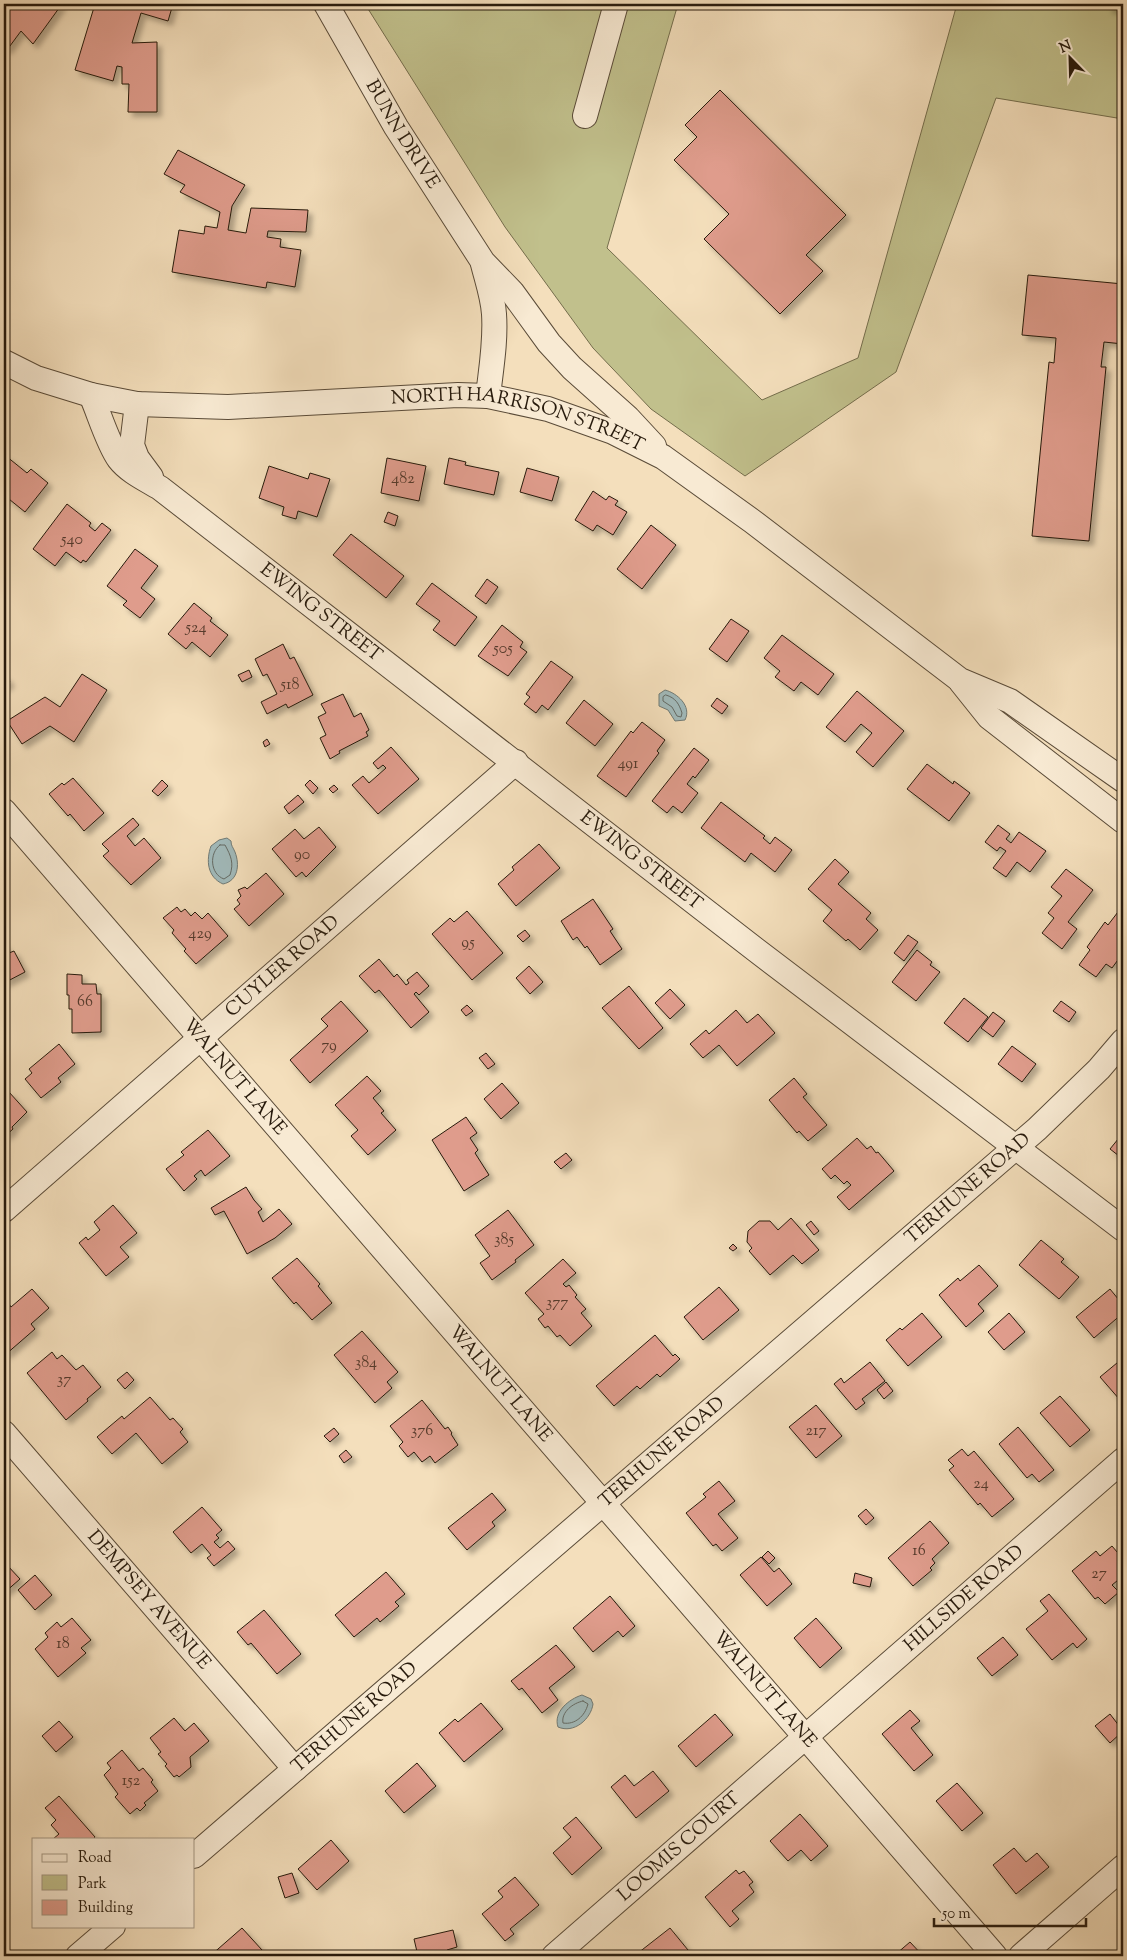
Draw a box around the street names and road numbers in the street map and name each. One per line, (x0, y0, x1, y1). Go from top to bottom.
street label: BUNN DRIVE (358, 75, 446, 195)
street label: NORTH HARRISON STREET (390, 381, 649, 459)
street label: EWING STREET (254, 557, 388, 669)
street label: EWING STREET (574, 805, 708, 917)
street label: CUYLER ROAD (219, 909, 345, 1024)
street label: WALNUT LANE (176, 1013, 293, 1142)
street label: TERHUNE ROAD (899, 1127, 1037, 1251)
street label: WALNUT LANE (442, 1320, 559, 1449)
street label: TERHUNE ROAD (593, 1390, 731, 1514)
street label: DEMPSEY AVENUE (81, 1524, 217, 1676)
street label: HILLSIDE ROAD (898, 1539, 1030, 1658)
street label: WALNUT LANE (706, 1625, 823, 1754)
street label: TERHUNE ROAD (286, 1656, 423, 1780)
street label: LOOMIS COURT (612, 1786, 746, 1908)

